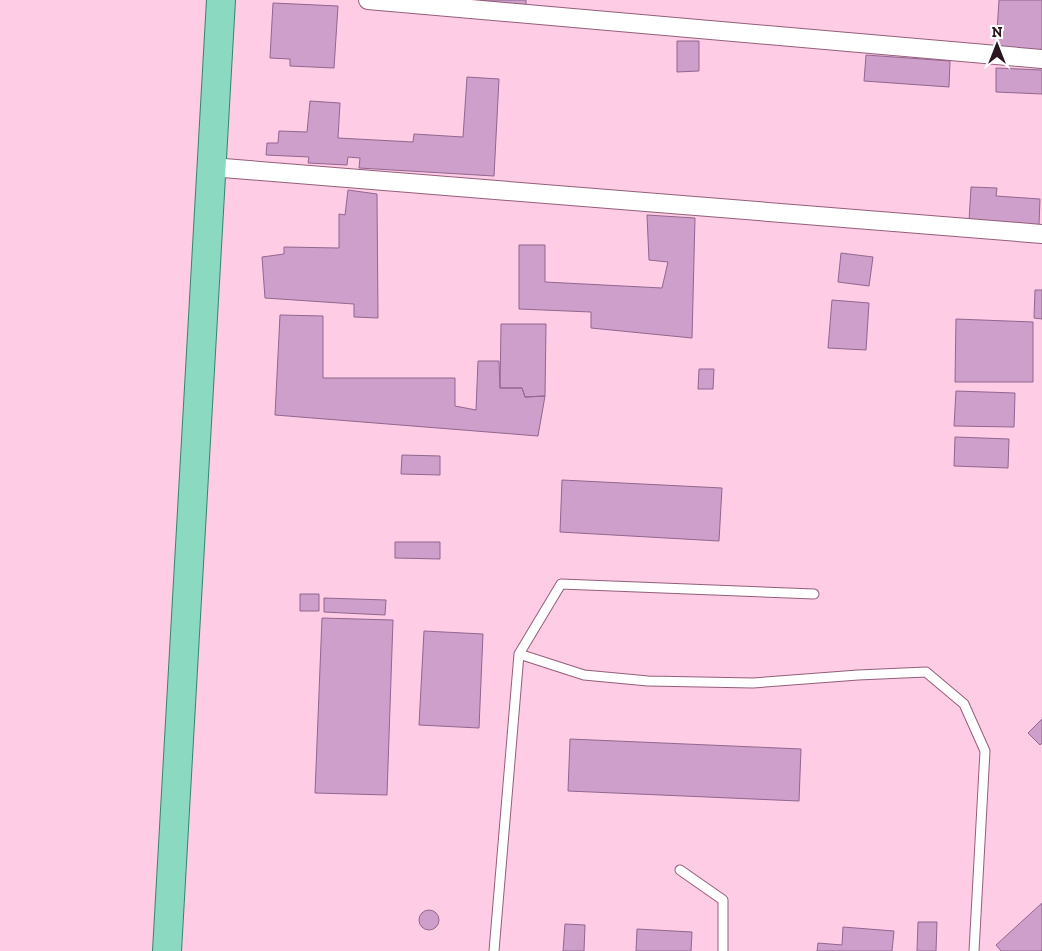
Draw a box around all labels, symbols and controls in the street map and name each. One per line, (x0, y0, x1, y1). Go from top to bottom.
north arrow (972, 20, 1022, 70)
text: N (992, 24, 1003, 41)

